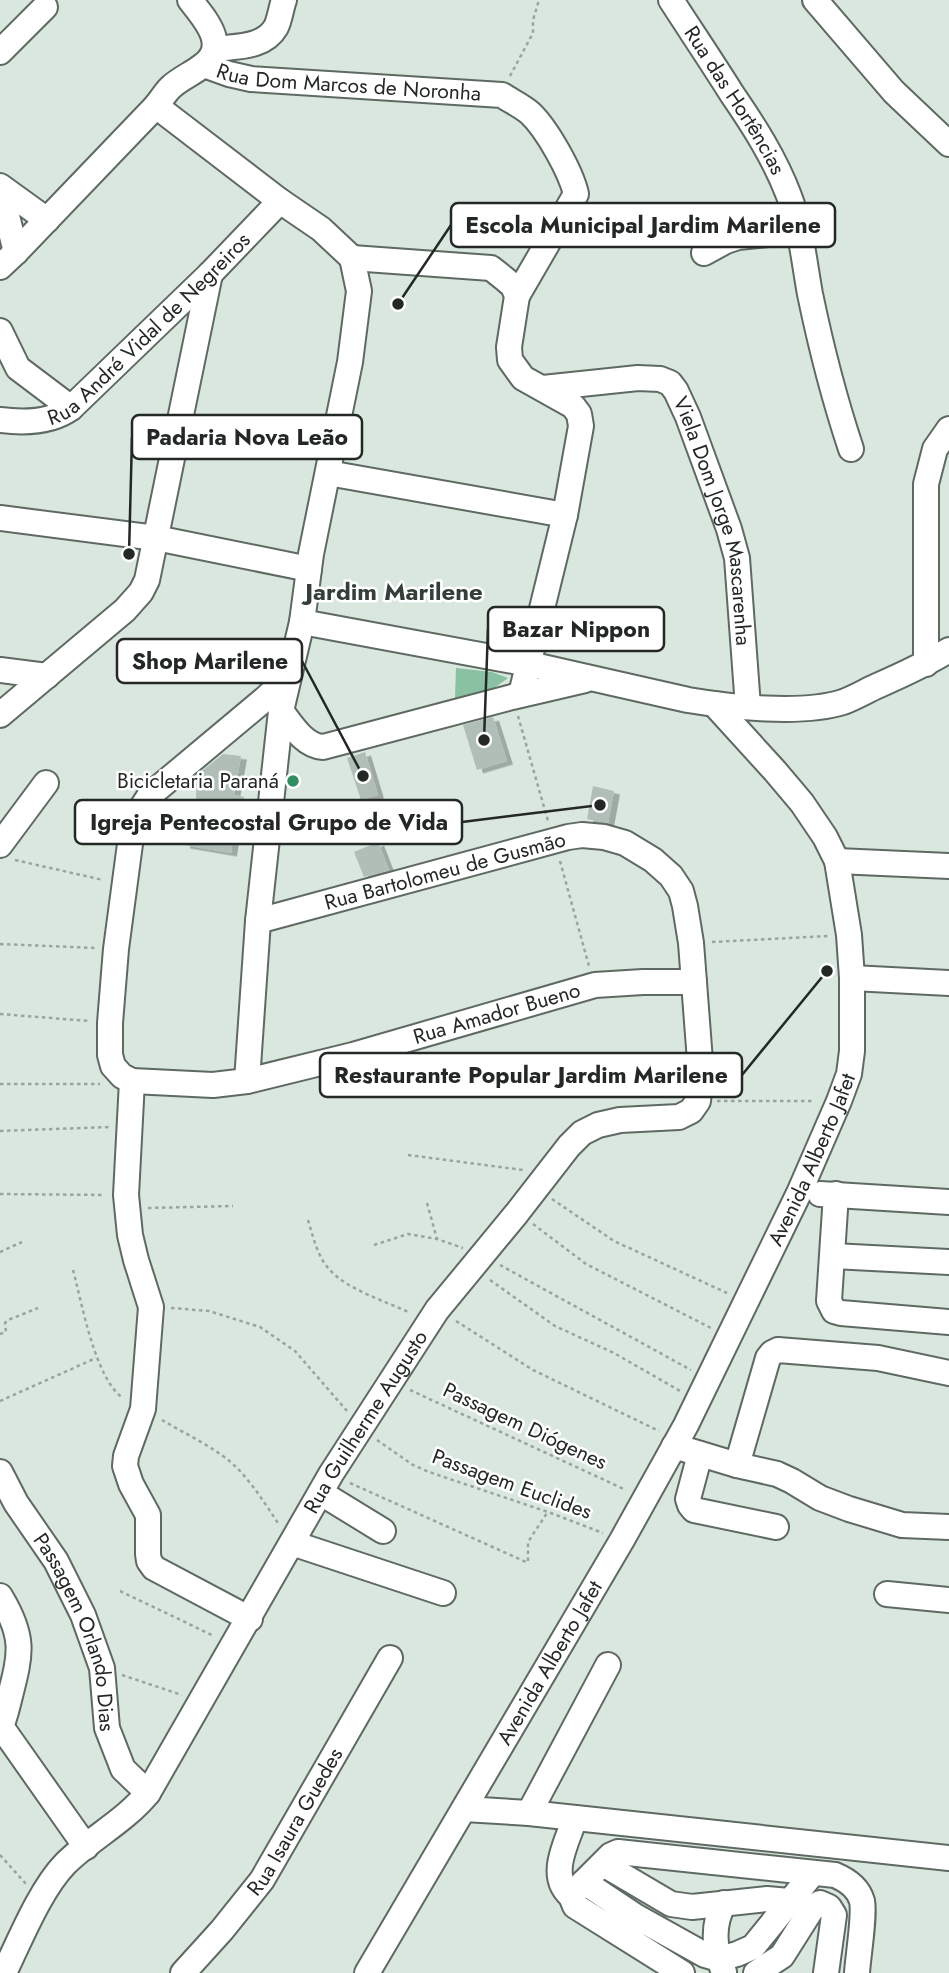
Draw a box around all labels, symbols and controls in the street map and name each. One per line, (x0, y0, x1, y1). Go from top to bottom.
street label: Rua das Hortências (677, 20, 793, 180)
street label: Rua Dom Marcos de Noronha (212, 56, 482, 109)
callout: Escola Municipal Jardim Marilene (451, 203, 835, 247)
text: Escola Municipal Jardim Marilene (465, 208, 821, 242)
street label: Rua André Vidal de Negreiros (43, 226, 257, 433)
street label: Viela Dom Jorge Mascarenha (666, 392, 758, 647)
callout: Padaria Nova Leão (132, 415, 362, 459)
text: Padaria Nova Leão (146, 420, 348, 454)
district label: Jardim Marilene (301, 574, 483, 609)
callout: Bazar Nippon (488, 607, 664, 651)
text: Bazar Nippon (502, 612, 650, 646)
callout: Shop Marilene (117, 639, 302, 683)
text: Shop Marilene (132, 644, 288, 678)
place label: Bicicletaria Paraná (117, 766, 279, 796)
marker: Bicicletaria Paraná (285, 773, 301, 789)
callout: Igreja Pentecostal Grupo de Vida (75, 800, 462, 844)
text: Igreja Pentecostal Grupo de Vida (90, 805, 448, 839)
street label: Rua Bartolomeu de Gusmão (321, 824, 569, 918)
street label: Rua Amador Bueno (410, 975, 584, 1052)
callout: Restaurante Popular Jardim Marilene (320, 1053, 742, 1097)
text: Restaurante Popular Jardim Marilene (334, 1058, 728, 1092)
street label: Avenida Alberto Jafet (760, 1069, 863, 1251)
street label: Rua Guilherme Augusto (296, 1324, 435, 1519)
street label: Passagem Diógenes (438, 1375, 612, 1477)
street label: Passagem Euclides (428, 1441, 596, 1527)
street label: Passagem Orlando Dias (26, 1527, 122, 1733)
street label: Avenida Alberto Jafet (490, 1575, 610, 1751)
street label: Rua Isaura Guedes (240, 1742, 350, 1902)

